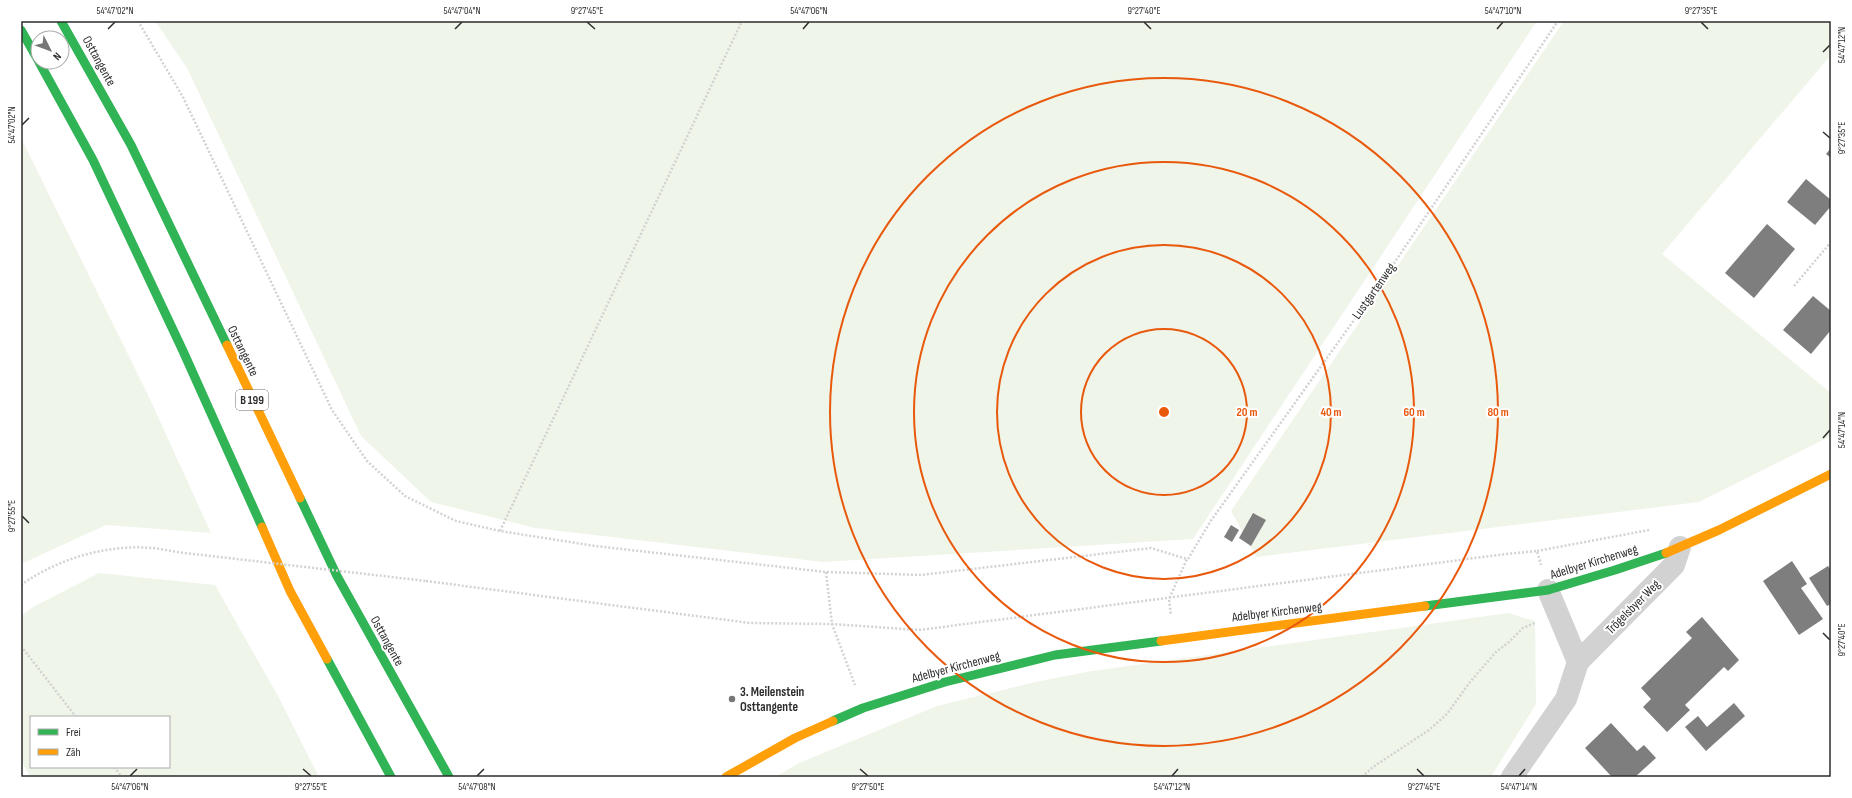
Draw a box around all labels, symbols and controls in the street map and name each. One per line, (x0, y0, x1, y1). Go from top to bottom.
text: 54°47'02"N (96, 5, 134, 17)
text: 54°47'04"N (443, 5, 481, 17)
text: 9°27'45"E (571, 5, 603, 17)
text: 54°47'06"N (790, 5, 828, 17)
text: 9°27'40"E (1127, 5, 1161, 17)
text: 54°47'10"N (1485, 5, 1521, 17)
text: 9°27'35"E (1685, 5, 1717, 17)
text: 54°47'12"N (1836, 27, 1848, 63)
north arrow (30, 30, 70, 70)
street label: Osttangente (79, 33, 119, 89)
text: N (50, 50, 64, 63)
text: 54°47'02"N (6, 106, 18, 144)
text: 9°27'35"E (1836, 122, 1848, 154)
street label: Lustgartenweg (1349, 260, 1399, 322)
street label: Osttangente (224, 323, 262, 379)
road number: B 199 (236, 390, 268, 410)
centre of rings (1157, 405, 1171, 419)
text: 20 m (1237, 405, 1257, 420)
text: 40 m (1320, 405, 1342, 420)
text: 60 m (1403, 405, 1425, 420)
text: 80 m (1487, 405, 1509, 420)
text: 54°47'14"N (1836, 412, 1848, 448)
text: 9°27'55"E (6, 500, 18, 532)
street label: Adelbyer Kirchenweg (1547, 541, 1640, 583)
street label: Trögelsbyer Weg (1602, 576, 1664, 638)
street label: Adelbyer Kirchenweg (1230, 599, 1323, 626)
street label: Osttangente (367, 613, 407, 669)
text: 9°27'40"E (1836, 623, 1848, 657)
street label: Adelbyer Kirchenweg (909, 648, 1002, 687)
place label: 3. Meilenstein Osttangente (740, 684, 805, 715)
marker: 3. Meilenstein Osttangente (727, 694, 737, 704)
legend (30, 716, 170, 768)
text: Frei (66, 725, 81, 740)
text: Zäh (66, 745, 81, 760)
text: 54°47'06"N (111, 781, 149, 793)
text: 9°27'55"E (295, 781, 327, 793)
text: 54°47'08"N (458, 781, 496, 793)
text: 9°27'50"E (852, 781, 884, 793)
text: 54°47'12"N (1154, 781, 1190, 793)
text: 9°27'45"E (1408, 781, 1440, 793)
text: 54°47'14"N (1501, 781, 1537, 793)

